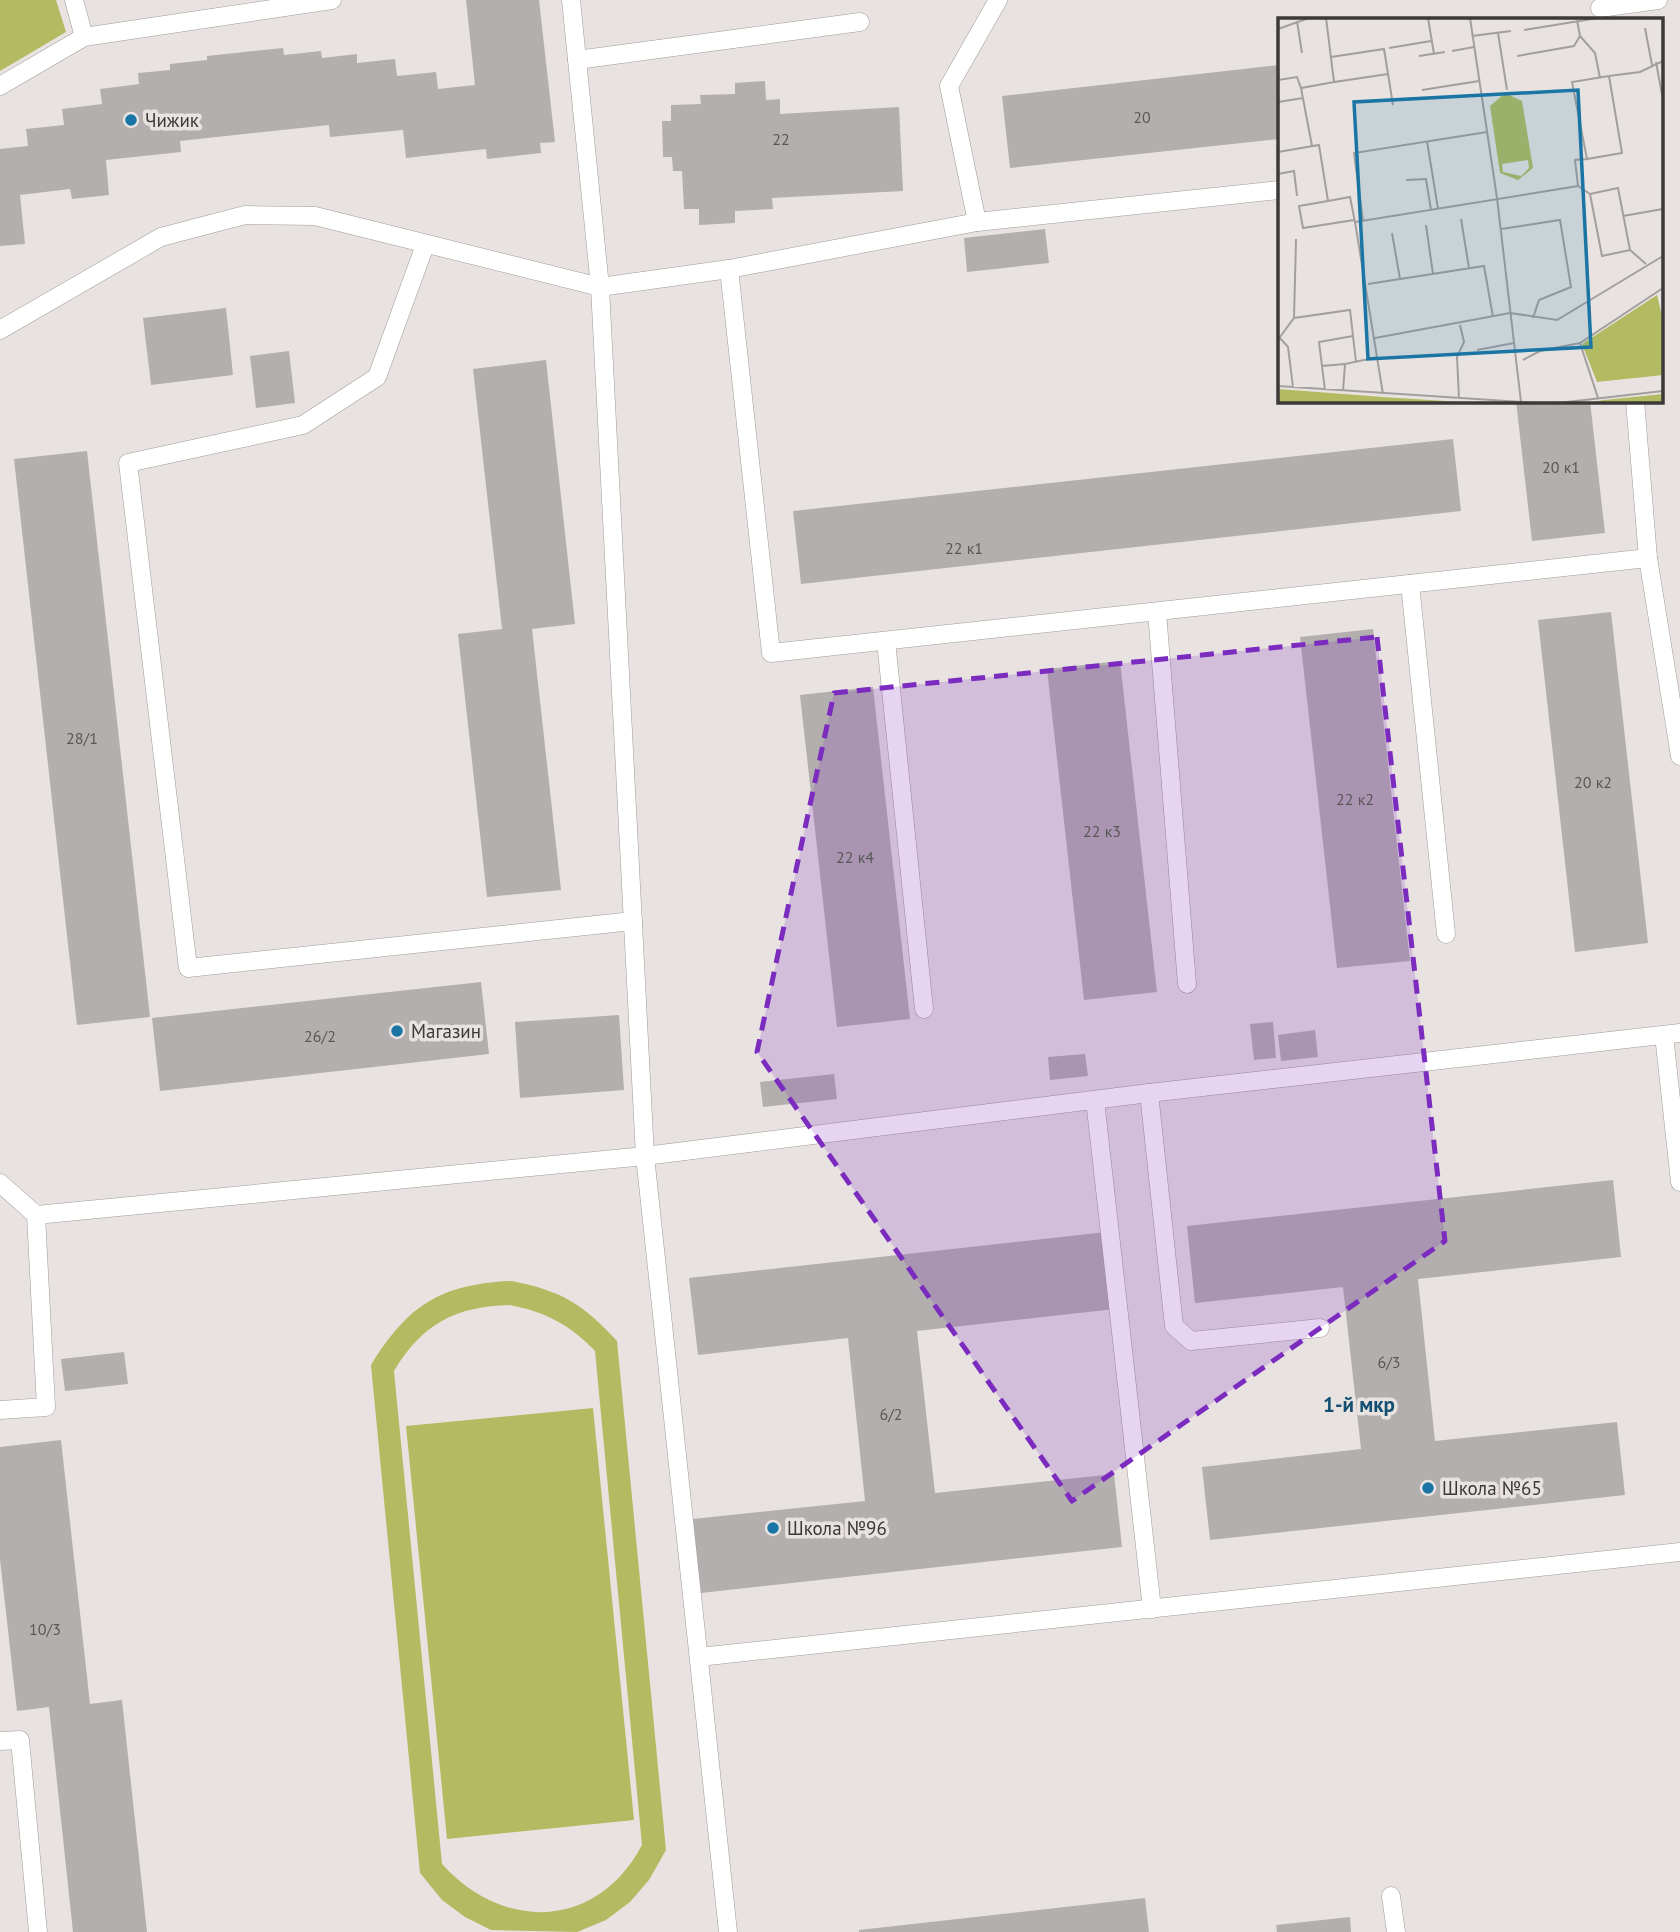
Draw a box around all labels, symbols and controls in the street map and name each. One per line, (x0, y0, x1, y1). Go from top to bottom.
inset map (1278, 18, 1662, 402)
house number: 20 (1133, 107, 1151, 127)
place label: Чижик (145, 108, 199, 132)
marker: Чижик (123, 112, 139, 128)
house number: 22 (772, 129, 790, 149)
house number: 20 к1 (1542, 457, 1580, 477)
house number: 22 к1 (945, 538, 983, 558)
house number: 28/1 (66, 728, 98, 748)
house number: 20 к2 (1574, 772, 1612, 792)
house number: 22 к2 (1336, 789, 1374, 809)
house number: 22 к3 (1083, 821, 1121, 841)
house number: 22 к4 (836, 847, 874, 867)
place label: Магазин (411, 1019, 481, 1043)
marker: Магазин (389, 1023, 405, 1039)
house number: 26/2 (304, 1026, 336, 1046)
house number: 6/3 (1377, 1352, 1401, 1372)
district label: 1-й мкр (1323, 1391, 1395, 1418)
house number: 6/2 (879, 1404, 903, 1424)
place label: Школа №65 (1442, 1476, 1542, 1500)
marker: Школа №65 (1420, 1480, 1436, 1496)
place label: Школа №96 (787, 1516, 887, 1540)
marker: Школа №96 (765, 1520, 781, 1536)
house number: 10/3 (29, 1619, 61, 1639)

